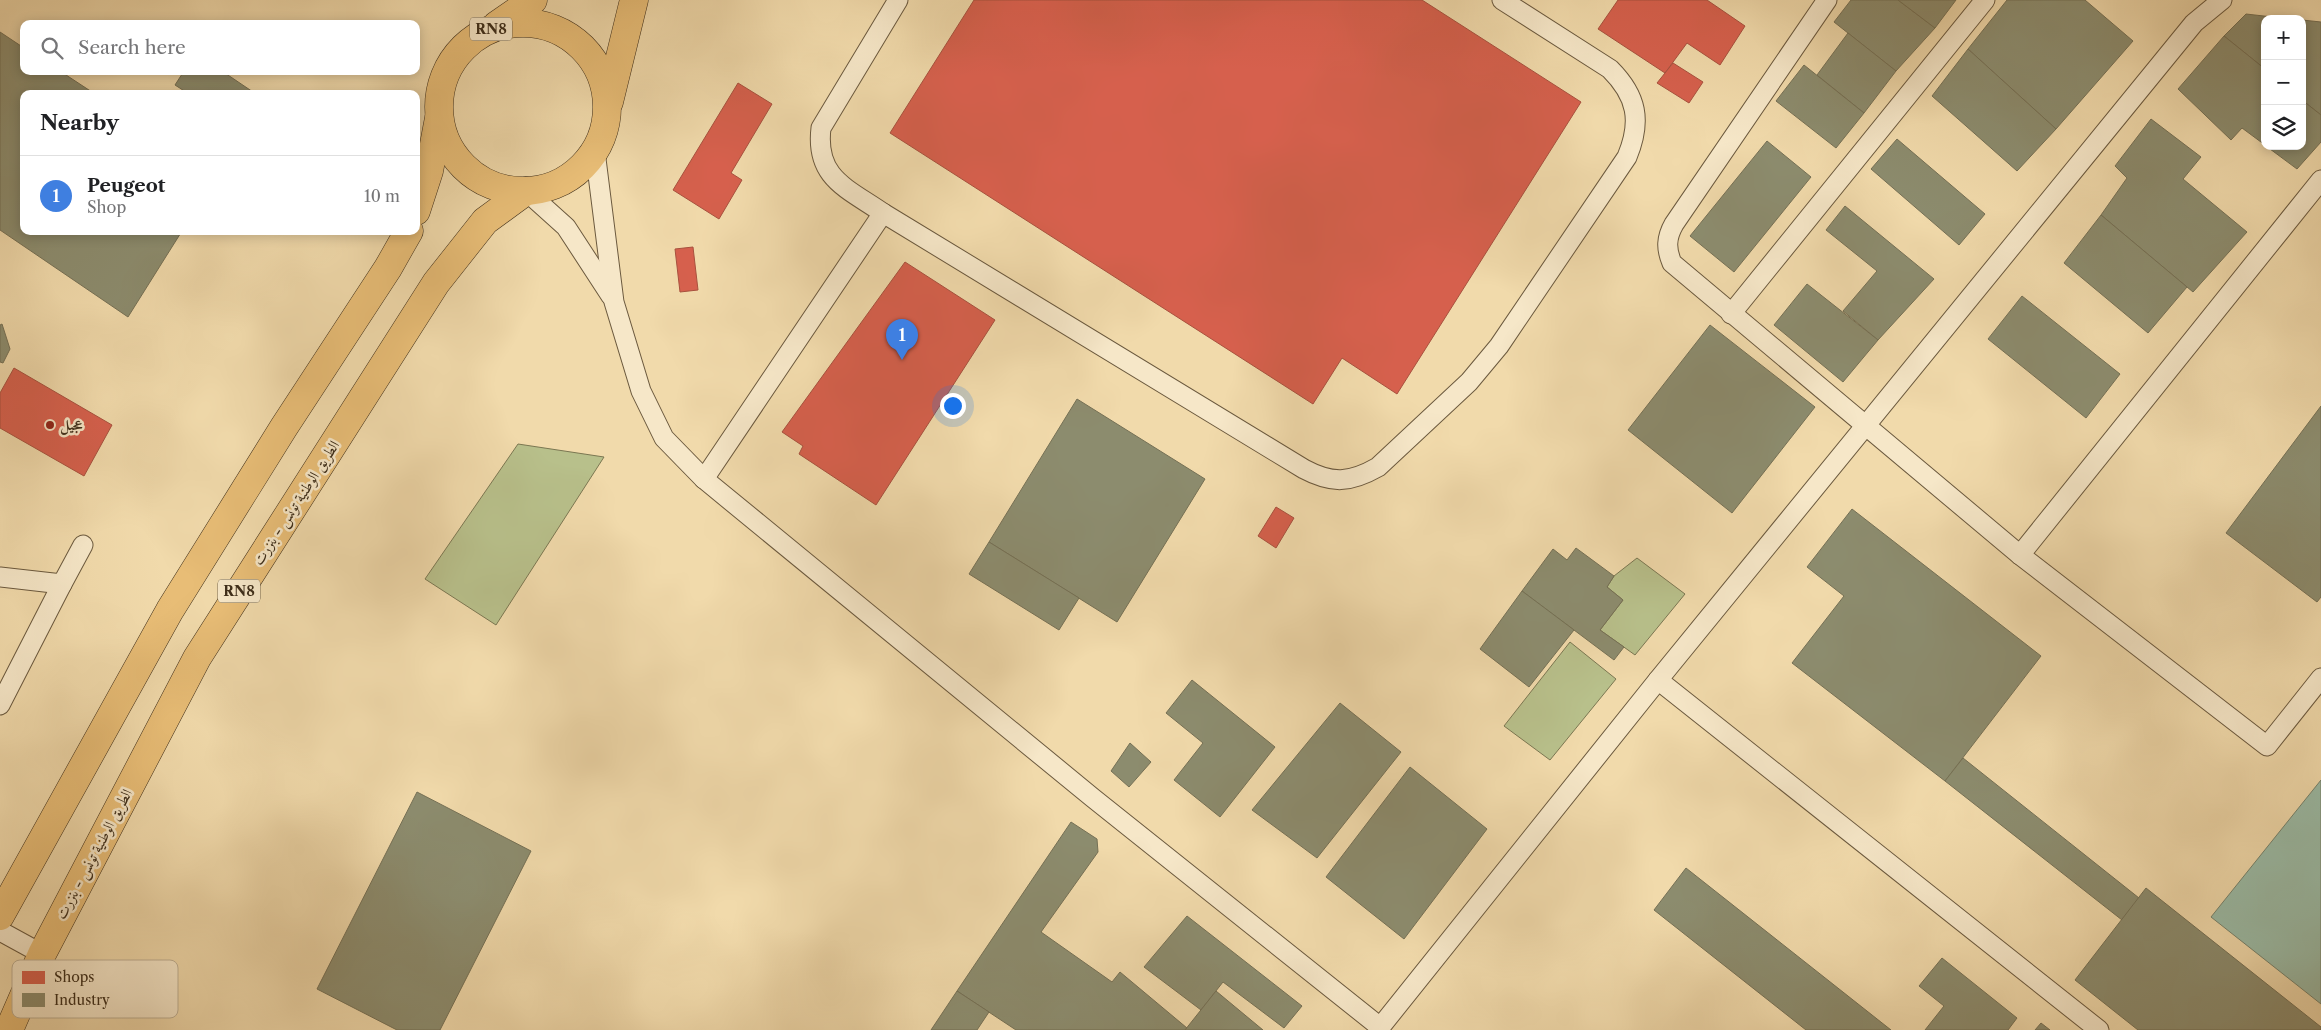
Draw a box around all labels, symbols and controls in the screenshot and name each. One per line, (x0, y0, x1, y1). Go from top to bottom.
map controls (2261, 15, 2306, 150)
button: + (2261, 15, 2306, 60)
road number: RN8 (470, 18, 512, 40)
search box (20, 20, 420, 75)
icon: search (38, 34, 66, 62)
text: Search here (78, 36, 186, 59)
button: − (2261, 60, 2306, 105)
button: layers (2261, 105, 2306, 150)
text: Nearby (40, 110, 119, 135)
text: Peugeot (87, 174, 165, 197)
text: 1 (52, 186, 60, 206)
text: 10 m (364, 186, 400, 206)
text: Shop (87, 197, 126, 217)
pin: 1 (886, 319, 918, 360)
your location (940, 393, 966, 419)
place label: عجيل (60, 415, 83, 436)
marker: عجيل (44, 419, 56, 431)
street label: الطريق الوطنية تونس - بنزرت (248, 437, 344, 569)
road number: RN8 (218, 580, 260, 602)
street label: الطريق الوطنية تونس - بنزرت (51, 785, 137, 923)
legend (12, 960, 178, 1018)
text: Shops (54, 968, 94, 986)
text: Industry (54, 991, 110, 1009)

